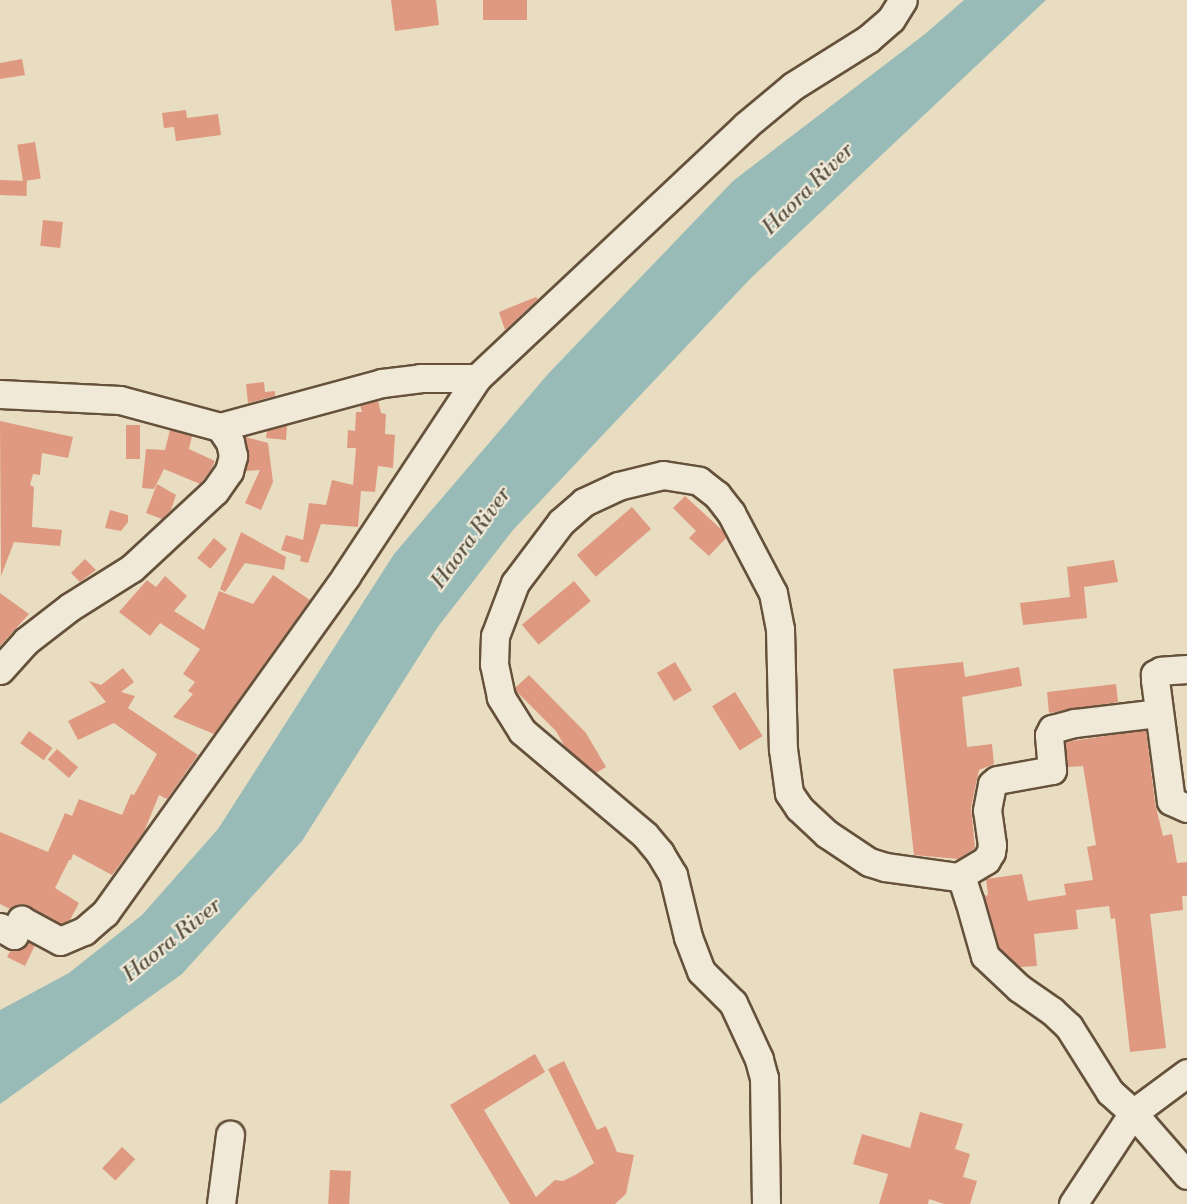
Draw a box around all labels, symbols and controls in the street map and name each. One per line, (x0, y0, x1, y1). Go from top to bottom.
water label: Haora River (756, 137, 860, 241)
water label: Haora River (425, 482, 517, 594)
water label: Haora River (117, 892, 227, 988)

